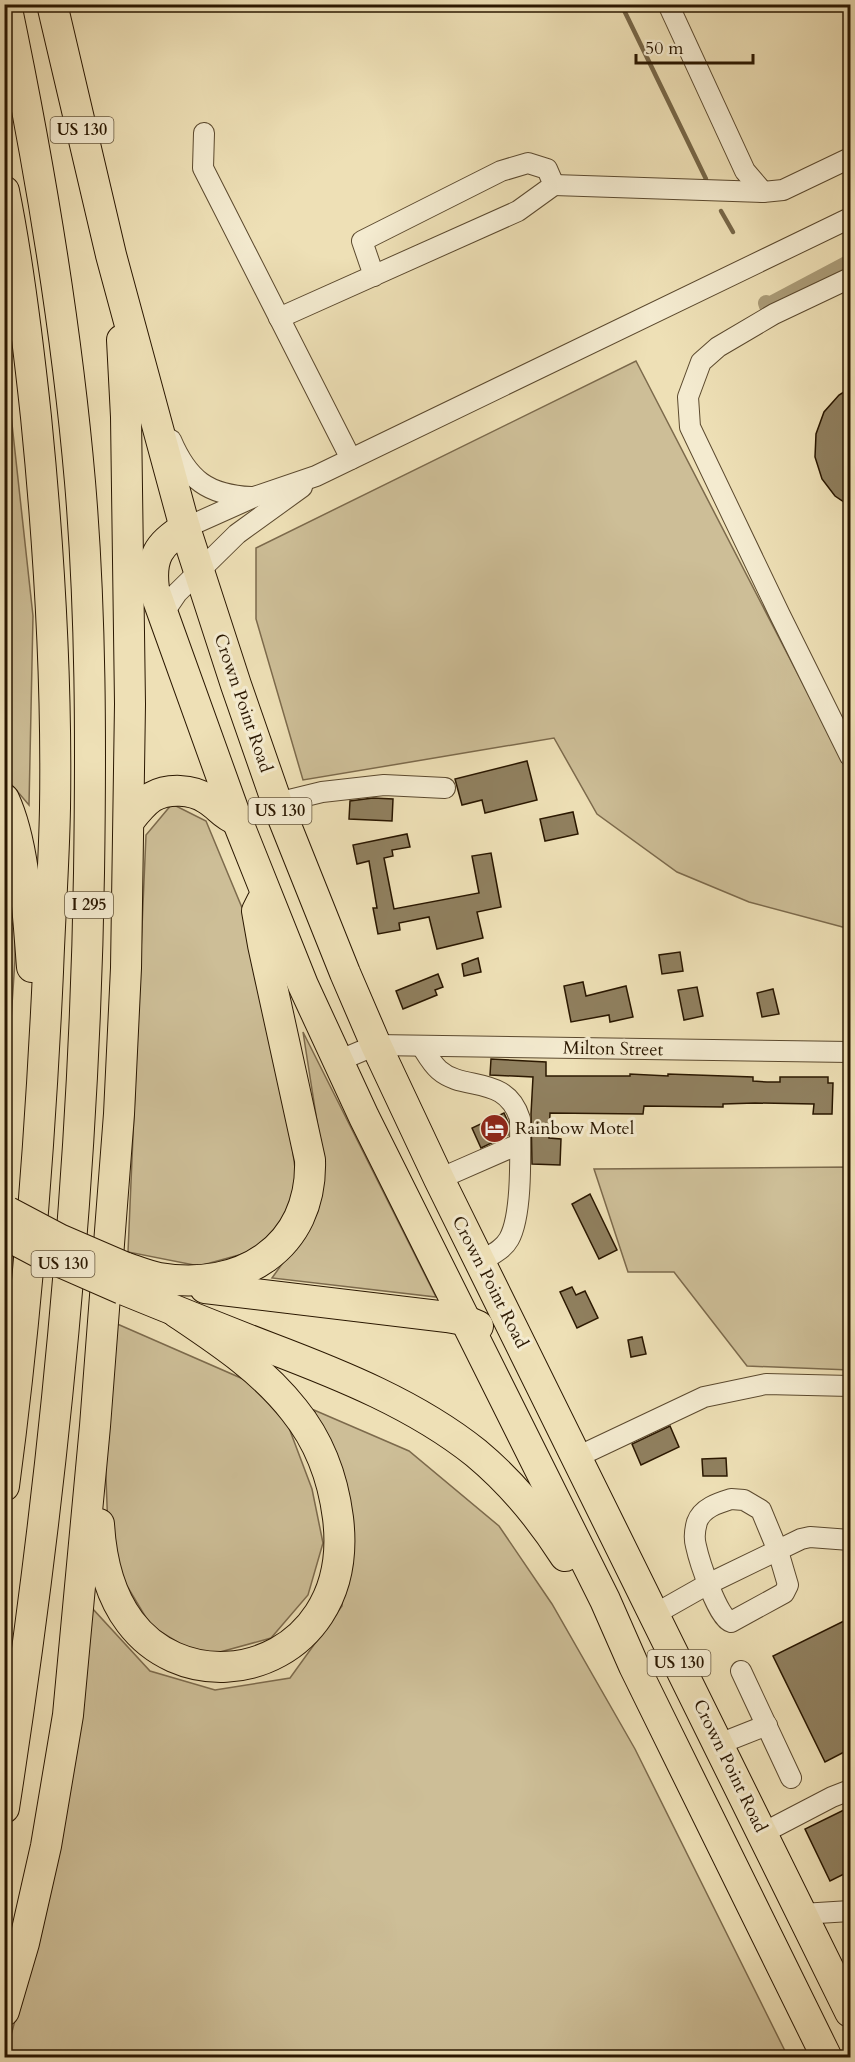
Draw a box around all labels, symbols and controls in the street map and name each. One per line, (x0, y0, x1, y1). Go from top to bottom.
scale bar (636, 27, 753, 65)
text: 50 m (645, 36, 684, 61)
road number: US 130 (50, 117, 113, 143)
street label: Crown Point Road (208, 630, 279, 776)
road number: US 130 (248, 798, 312, 824)
road number: I 295 (65, 892, 113, 918)
street label: Milton Street (563, 1036, 664, 1062)
hotel icon: Rainbow Motel (478, 1112, 510, 1144)
place label: Rainbow Motel (515, 1116, 635, 1141)
street label: Crown Point Road (446, 1212, 534, 1353)
road number: US 130 (32, 1251, 94, 1277)
road number: US 130 (648, 1650, 710, 1676)
street label: Crown Point Road (687, 1695, 773, 1837)

